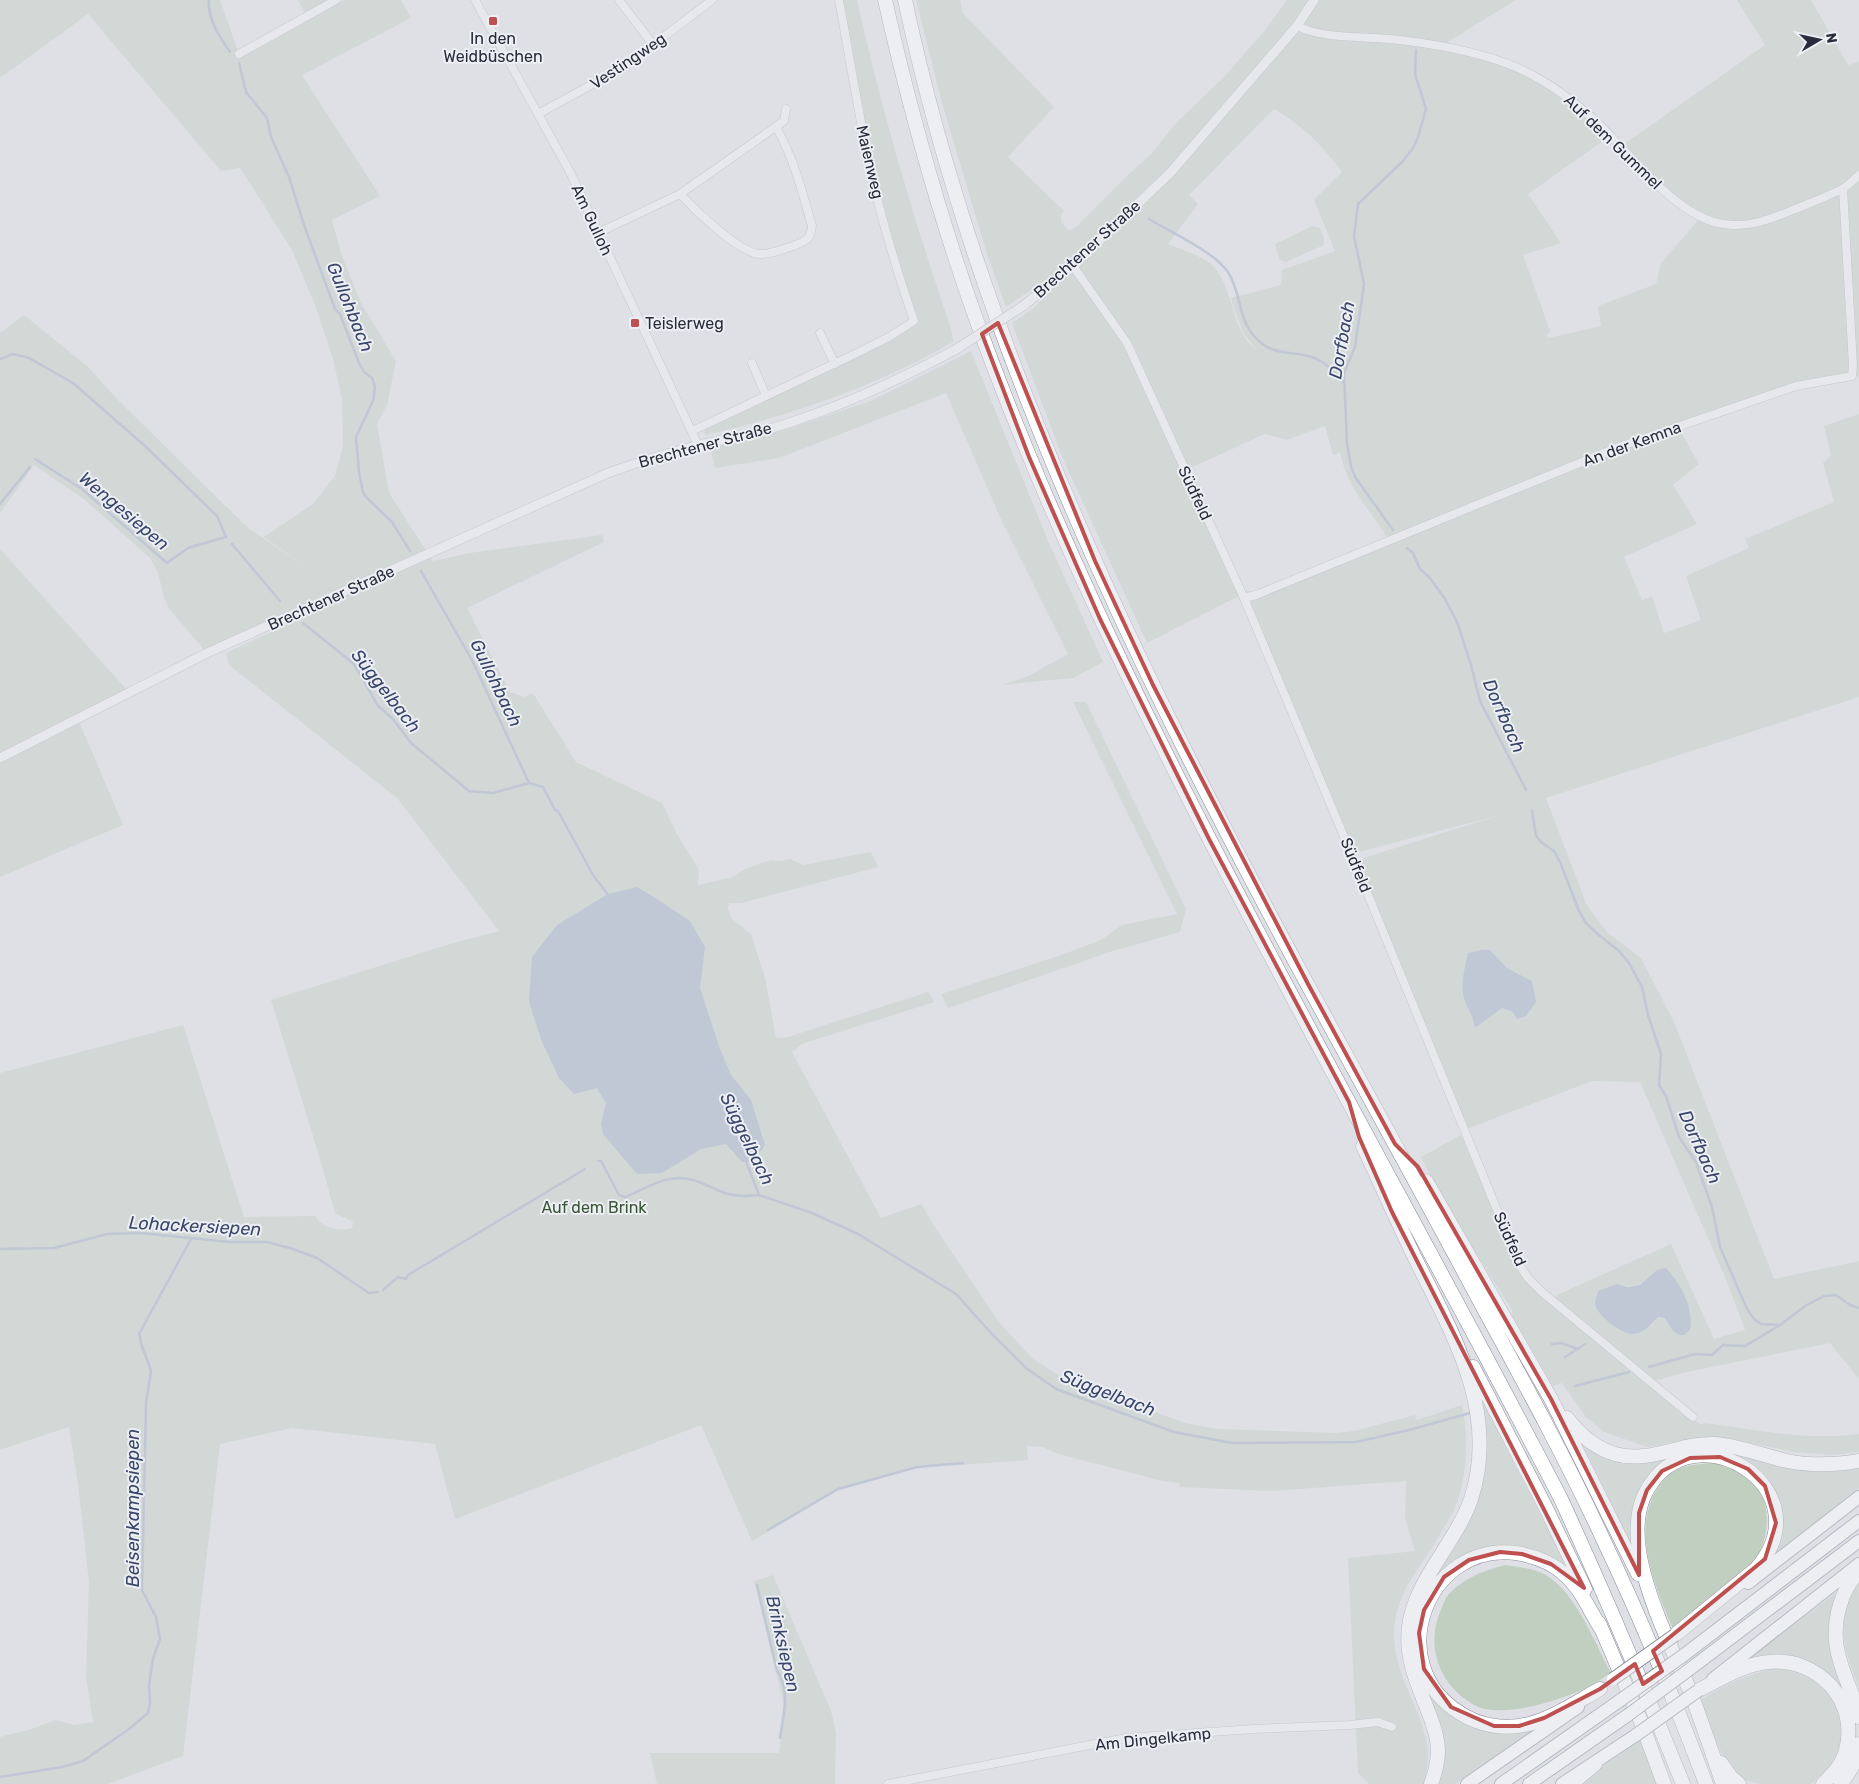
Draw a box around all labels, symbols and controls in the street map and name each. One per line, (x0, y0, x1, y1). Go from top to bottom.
marker: In den Weidbüschen (487, 15, 499, 27)
north arrow (1794, 15, 1844, 65)
place label: In den Weidbüschen (443, 29, 543, 66)
street label: Vestingweg (587, 29, 669, 93)
text: N (1822, 32, 1841, 44)
street label: Auf dem Gummel (1560, 91, 1666, 193)
street label: Maienweg (852, 123, 888, 201)
street label: Am Gulloh (567, 181, 617, 259)
street label: Brechtener Straße (1030, 196, 1144, 302)
water label: Gullohbach (322, 259, 378, 355)
water label: Dorfbach (1324, 299, 1360, 381)
place label: Teislerweg (645, 314, 724, 333)
marker: Teislerweg (629, 317, 641, 329)
street label: An der Kemna (1580, 417, 1684, 471)
street label: Brechtener Straße (636, 418, 774, 472)
street label: Südfeld (1174, 463, 1216, 523)
water label: Wengesiepen (74, 467, 174, 555)
street label: Brechtener Straße (265, 561, 397, 635)
water label: Gullohbach (465, 635, 527, 731)
water label: Süggelbach (347, 645, 425, 737)
water label: Dorfbach (1478, 676, 1530, 756)
street label: Südfeld (1336, 835, 1376, 895)
water label: Süggelbach (715, 1089, 779, 1189)
water label: Dorfbach (1674, 1107, 1726, 1187)
park label: Auf dem Brink (541, 1198, 647, 1217)
street label: Südfeld (1490, 1209, 1530, 1269)
water label: Lohackersiepen (128, 1212, 262, 1240)
water label: Süggelbach (1057, 1365, 1159, 1421)
water label: Beisenkampsiepen (122, 1429, 144, 1587)
water label: Brinksiepen (761, 1593, 805, 1695)
street label: Am Dingelkamp (1094, 1723, 1212, 1755)

